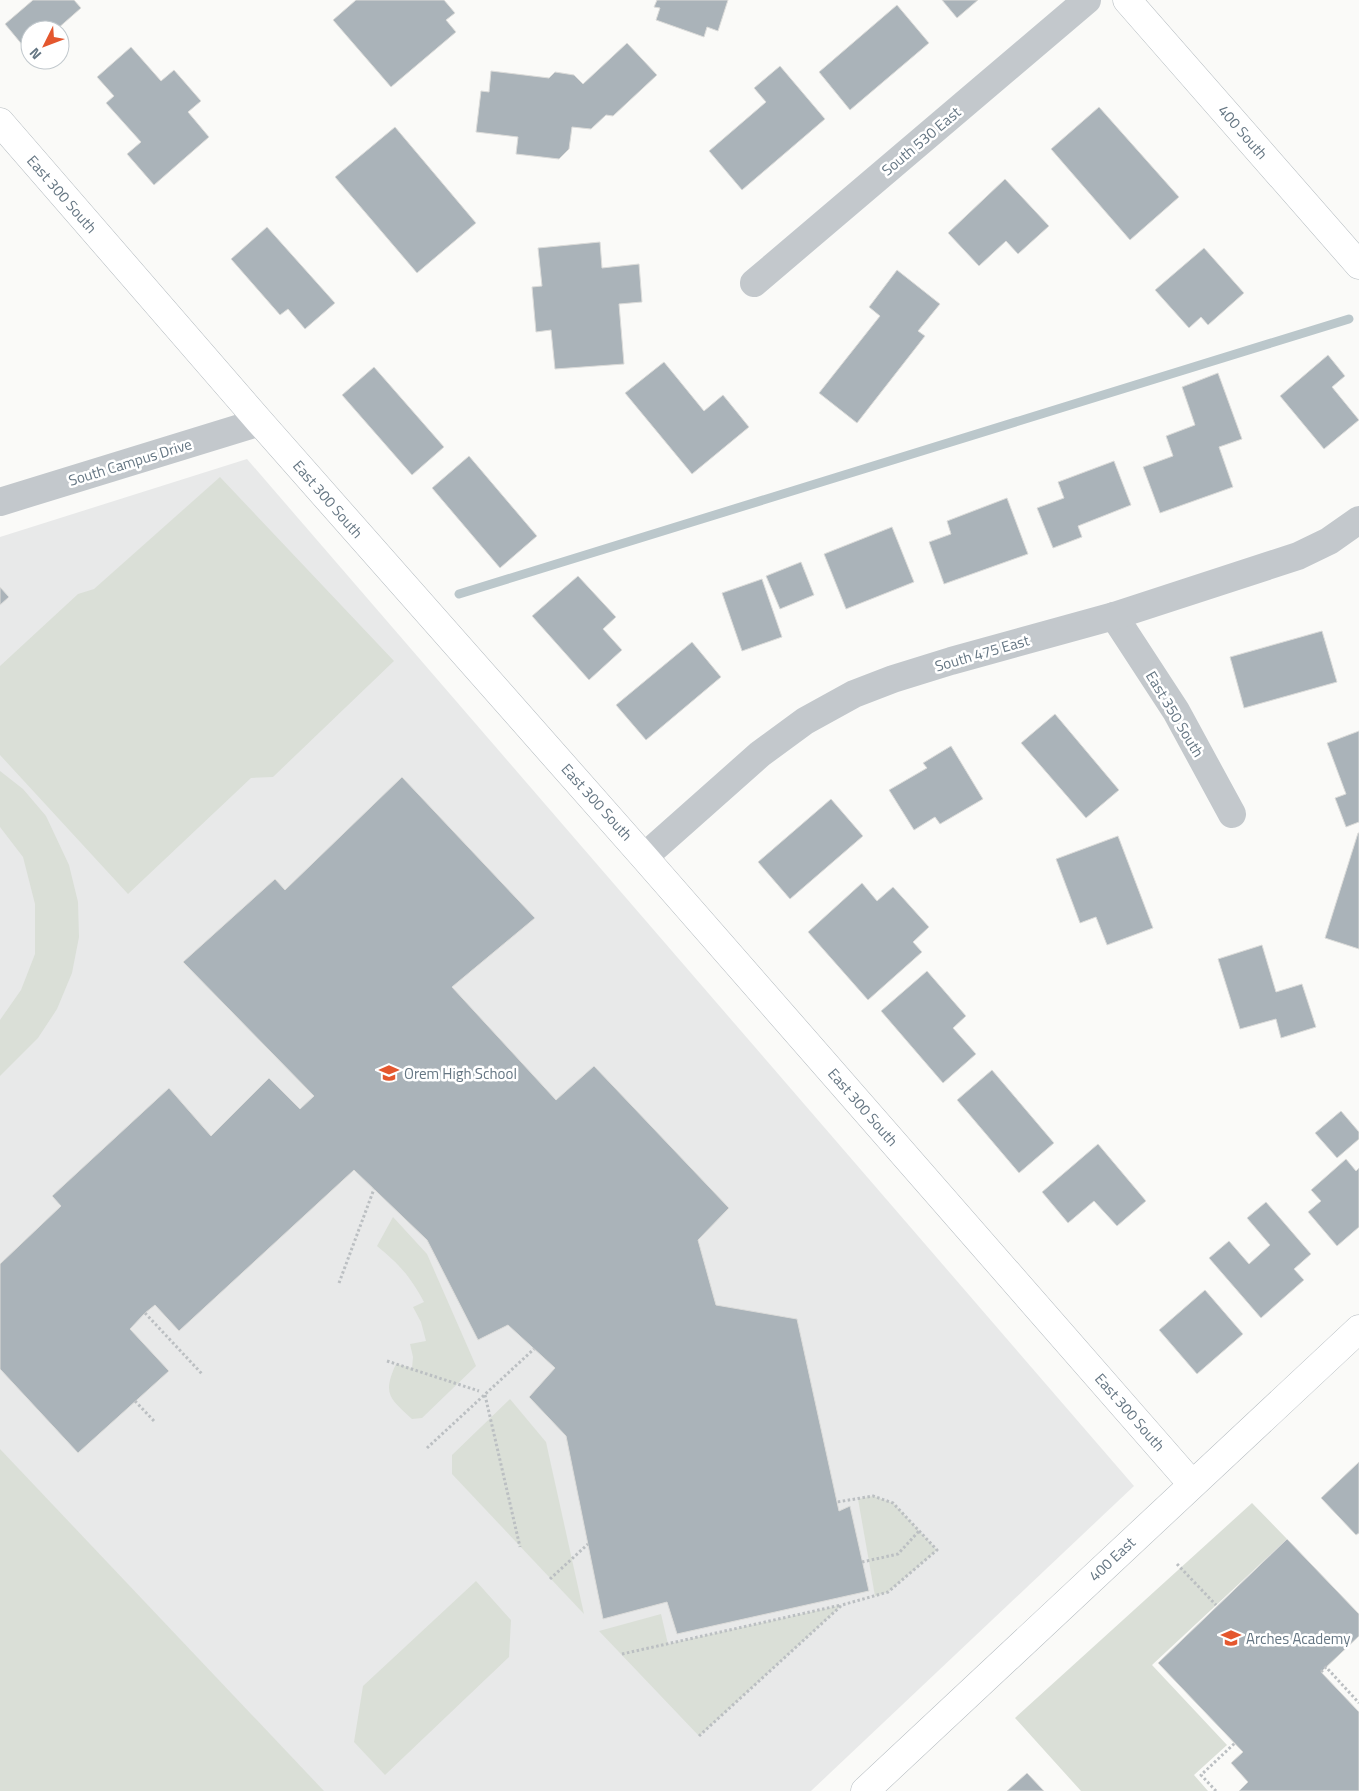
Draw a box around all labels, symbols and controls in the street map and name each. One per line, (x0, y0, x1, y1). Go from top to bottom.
north arrow (20, 20, 70, 70)
text: N (24, 43, 46, 65)
street label: South 530 East (876, 100, 966, 181)
street label: 400 South (1213, 100, 1273, 164)
street label: East 300 South (21, 150, 103, 238)
street label: South Campus Drive (66, 432, 194, 492)
street label: East 300 South (287, 455, 369, 543)
street label: South 475 East (932, 628, 1033, 677)
street label: East 350 South (1140, 666, 1210, 762)
street label: East 300 South (556, 758, 638, 846)
school or university icon: Orem High School (378, 1062, 400, 1084)
place label: Orem High School (404, 1062, 517, 1085)
street label: East 300 South (822, 1063, 904, 1151)
street label: East 300 South (1089, 1368, 1171, 1456)
street label: 400 East (1083, 1531, 1141, 1587)
school or university icon: Arches Academy (1220, 1627, 1242, 1649)
place label: Arches Academy (1246, 1627, 1351, 1650)

